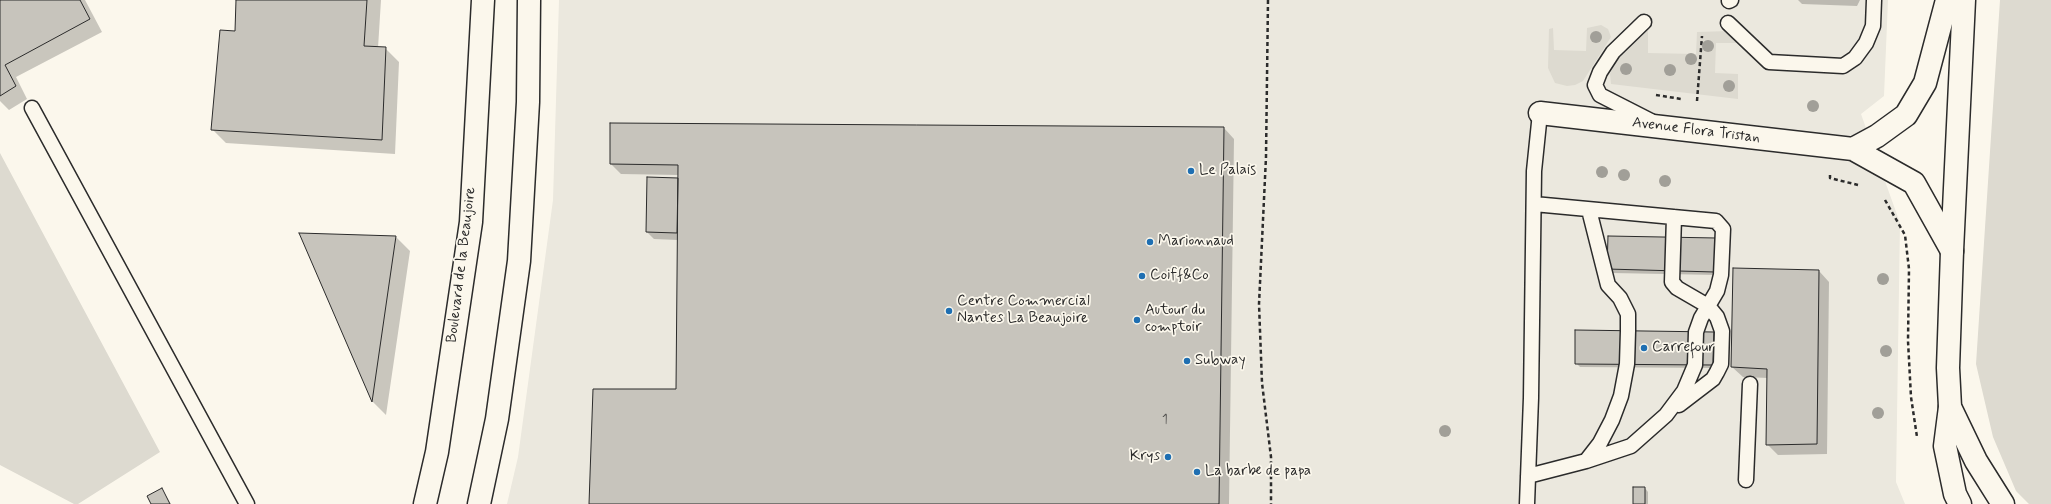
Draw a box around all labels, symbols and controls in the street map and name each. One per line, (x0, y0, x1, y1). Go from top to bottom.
street label: Avenue Flora Tristan (1631, 114, 1761, 148)
place label: Le Palais (1199, 162, 1256, 180)
marker: Le Palais (1186, 166, 1196, 176)
street label: Boulevard de la Beaujoire (443, 186, 481, 344)
place label: Marionnaud (1158, 233, 1234, 251)
marker: Marionnaud (1145, 237, 1155, 247)
place label: Coiff&Co (1150, 267, 1209, 285)
marker: Coiff&Co (1137, 271, 1147, 281)
place label: Centre Commercial Nantes La Beaujoire (957, 293, 1090, 328)
place label: Autour du comptoir (1145, 302, 1205, 337)
marker: Centre Commercial Nantes La Beaujoire (944, 306, 954, 316)
marker: Autour du comptoir (1132, 315, 1142, 325)
place label: Carrefour (1652, 339, 1715, 357)
marker: Carrefour (1639, 343, 1649, 353)
place label: Subway (1195, 352, 1246, 370)
marker: Subway (1182, 356, 1192, 366)
house number: 1 (1162, 412, 1168, 428)
place label: Krys (1130, 448, 1160, 466)
marker: Krys (1163, 452, 1173, 462)
place label: La barbe de papa (1205, 463, 1311, 481)
marker: La barbe de papa (1192, 467, 1202, 477)

